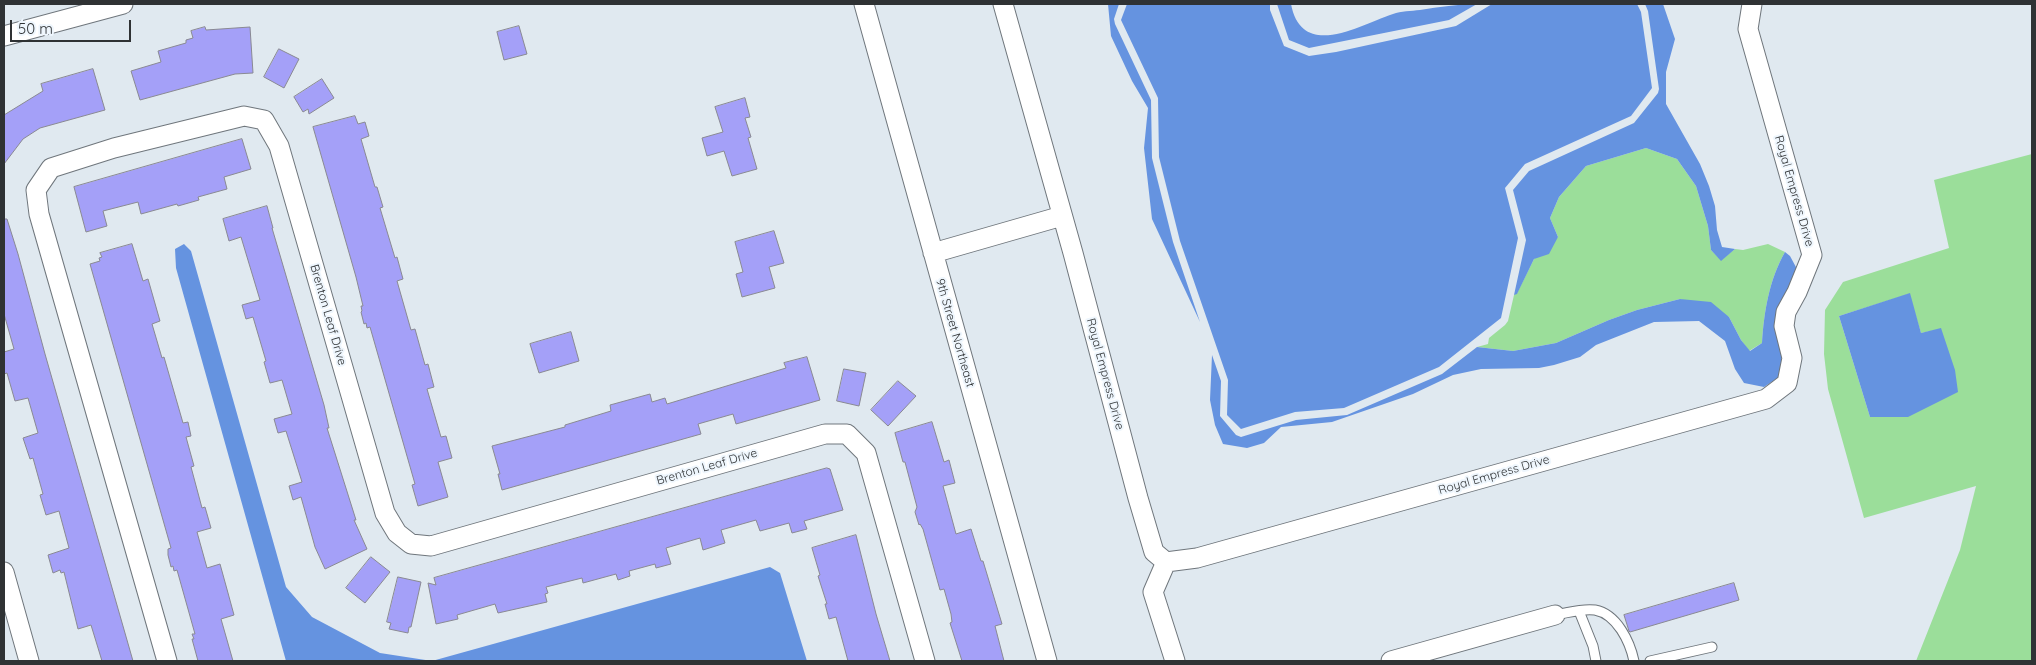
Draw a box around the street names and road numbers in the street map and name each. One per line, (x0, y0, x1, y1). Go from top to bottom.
street label: Royal Empress Drive (1771, 134, 1817, 248)
street label: Brenton Leaf Drive (307, 263, 349, 367)
street label: 9th Street Northeast (933, 277, 977, 389)
street label: Royal Empress Drive (1083, 317, 1127, 431)
street label: Brenton Leaf Drive (655, 446, 759, 488)
street label: Royal Empress Drive (1437, 452, 1551, 498)

